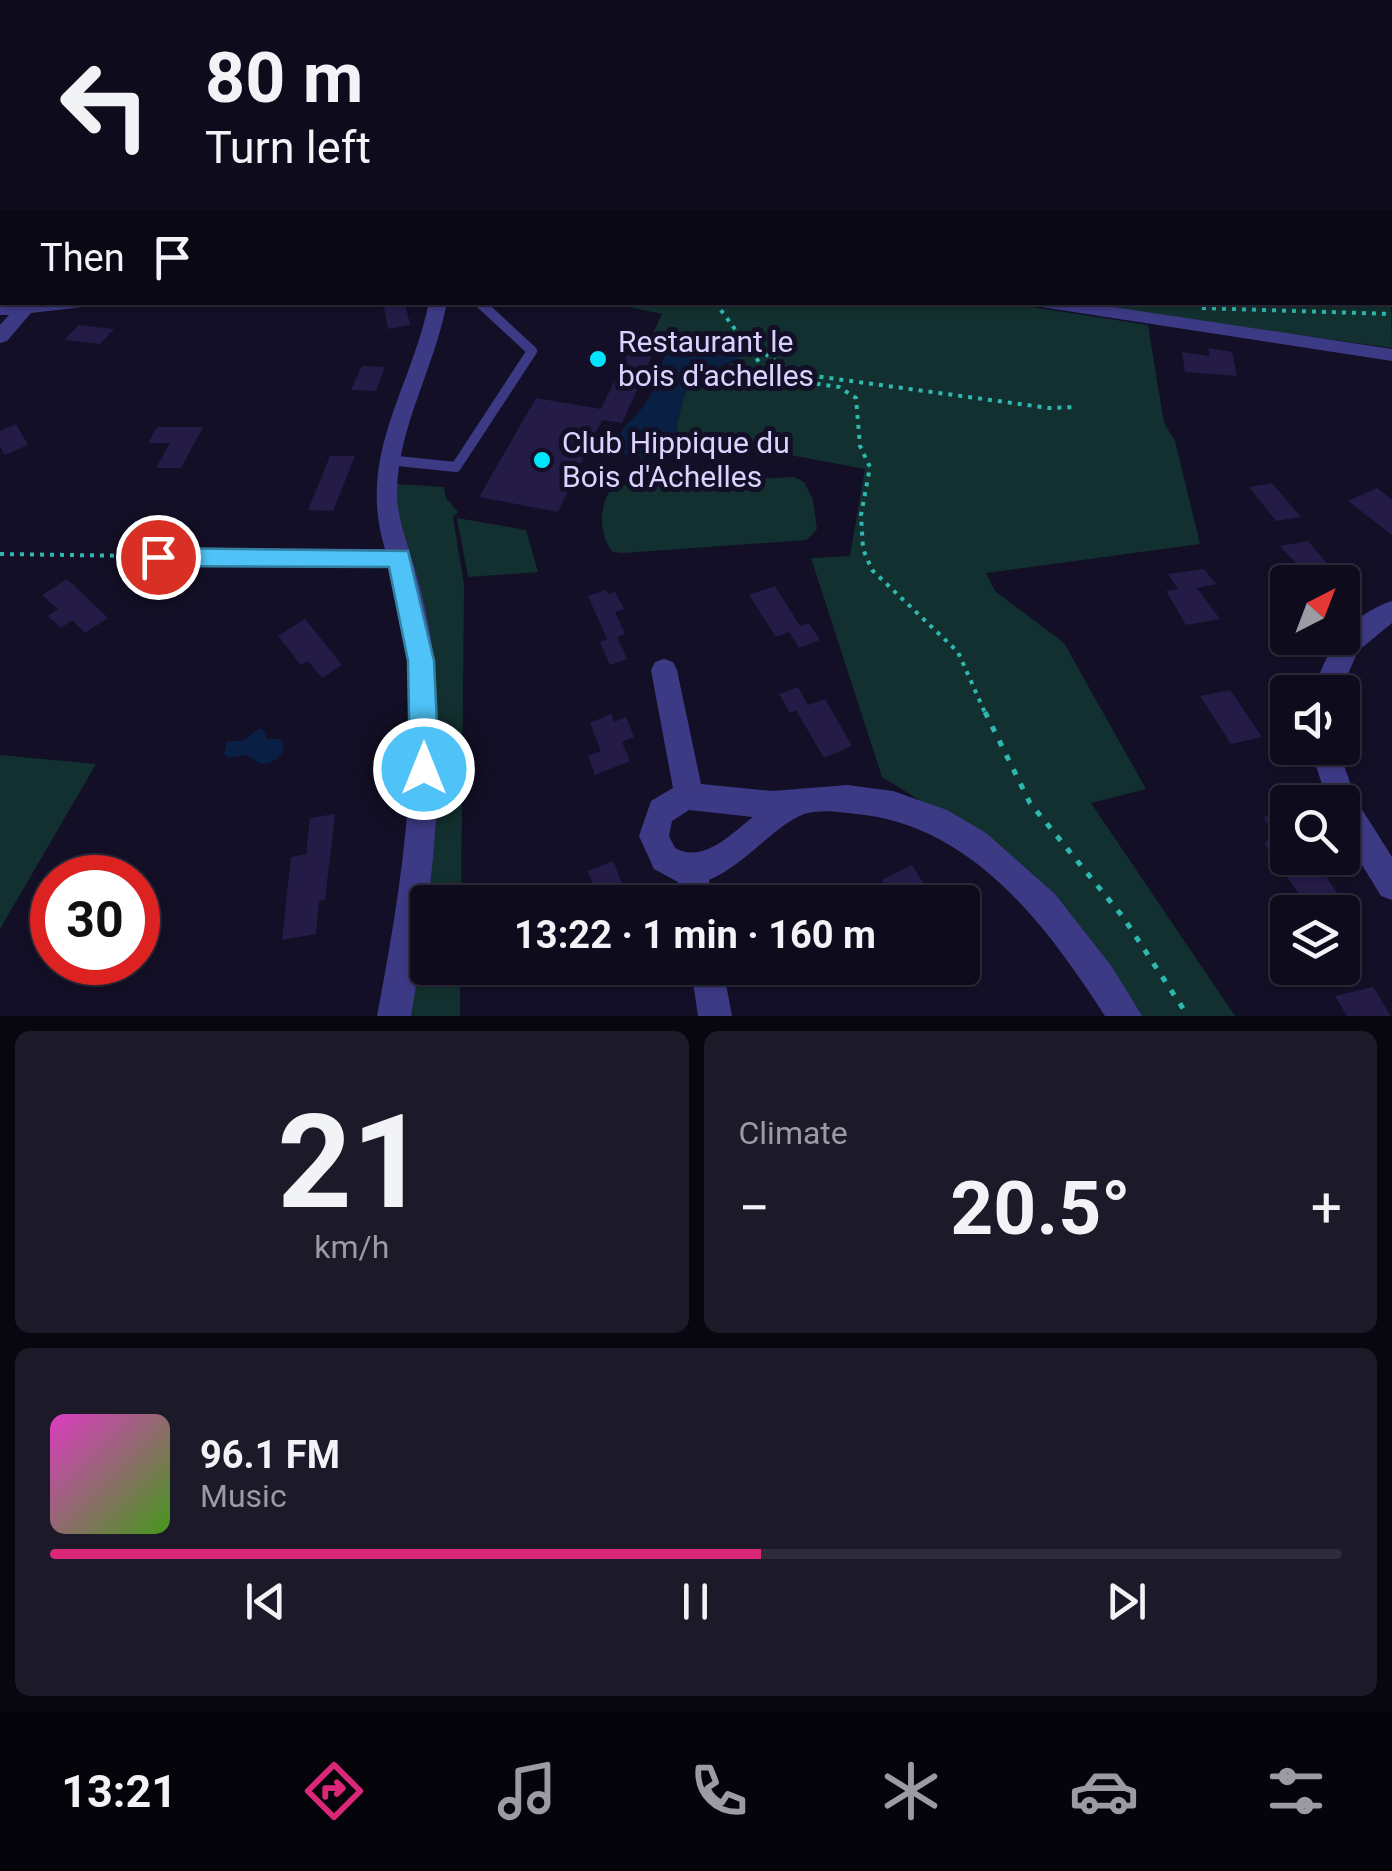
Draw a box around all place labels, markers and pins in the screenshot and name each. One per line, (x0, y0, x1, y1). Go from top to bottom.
place label: Restaurant le bois d'achelles (618, 324, 814, 393)
marker: Restaurant le bois d'achelles (587, 348, 609, 370)
place label: Club Hippique du Bois d'Achelles (562, 425, 790, 494)
marker: Club Hippique du Bois d'Achelles (531, 449, 553, 471)
pin (116, 515, 201, 600)

